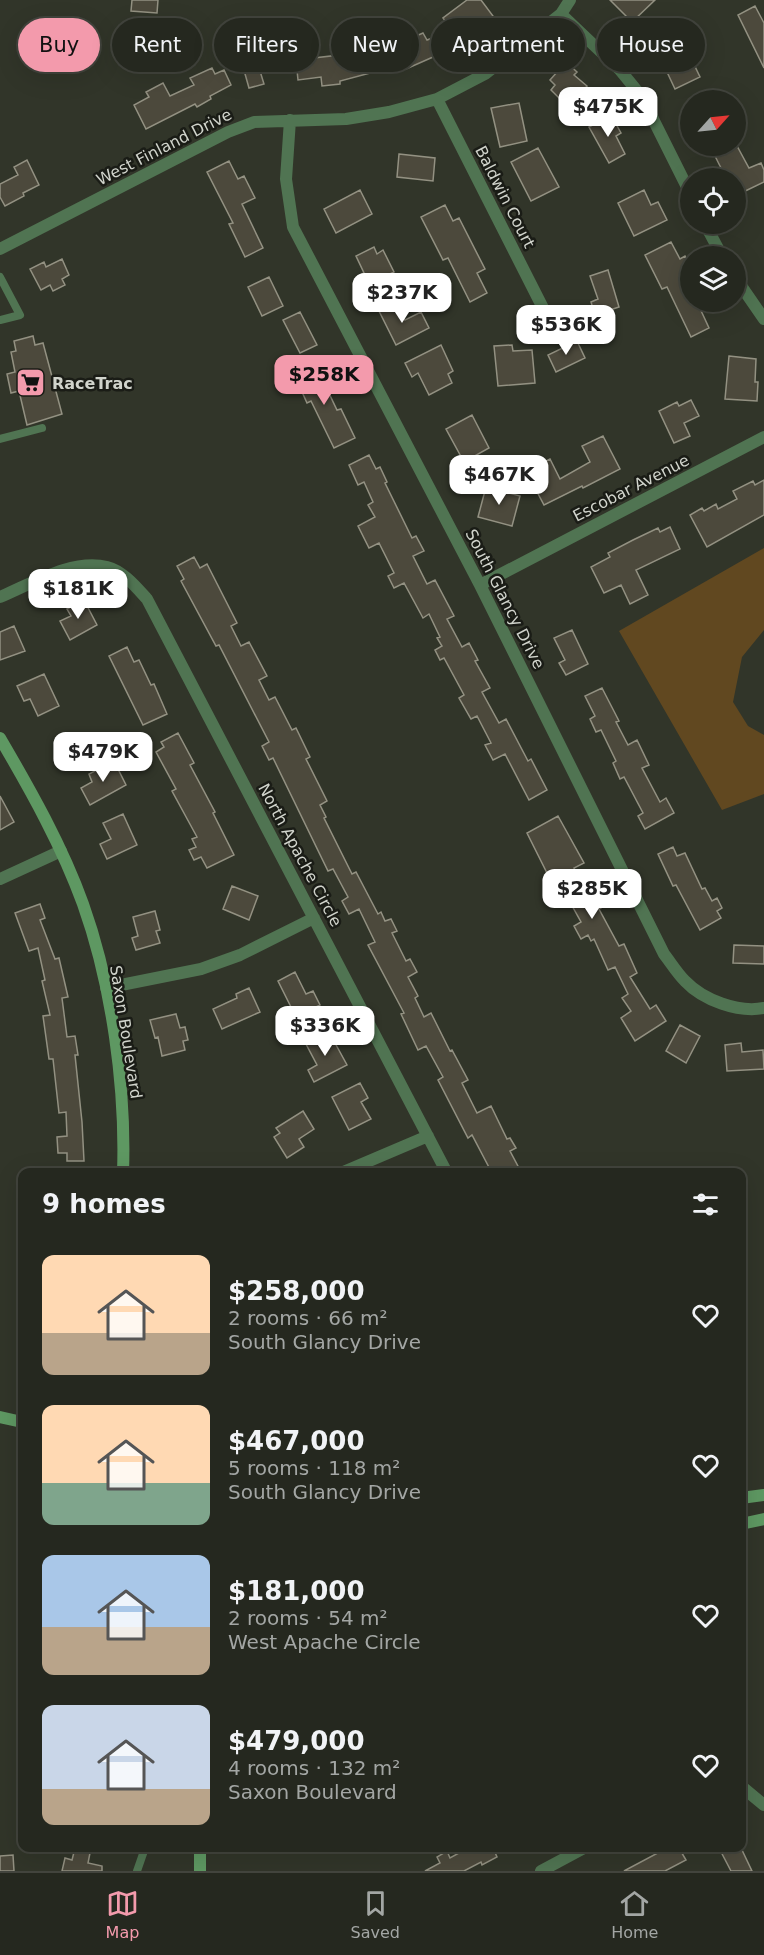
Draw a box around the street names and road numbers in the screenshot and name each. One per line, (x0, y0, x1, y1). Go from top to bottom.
street label: West Finland Drive (93, 105, 235, 189)
street label: Baldwin Court (471, 143, 539, 251)
street label: Escobar Avenue (570, 450, 692, 526)
street label: South Glancy Drive (461, 526, 549, 672)
street label: North Apache Circle (254, 780, 346, 930)
street label: Saxon Boulevard (106, 964, 146, 1100)

